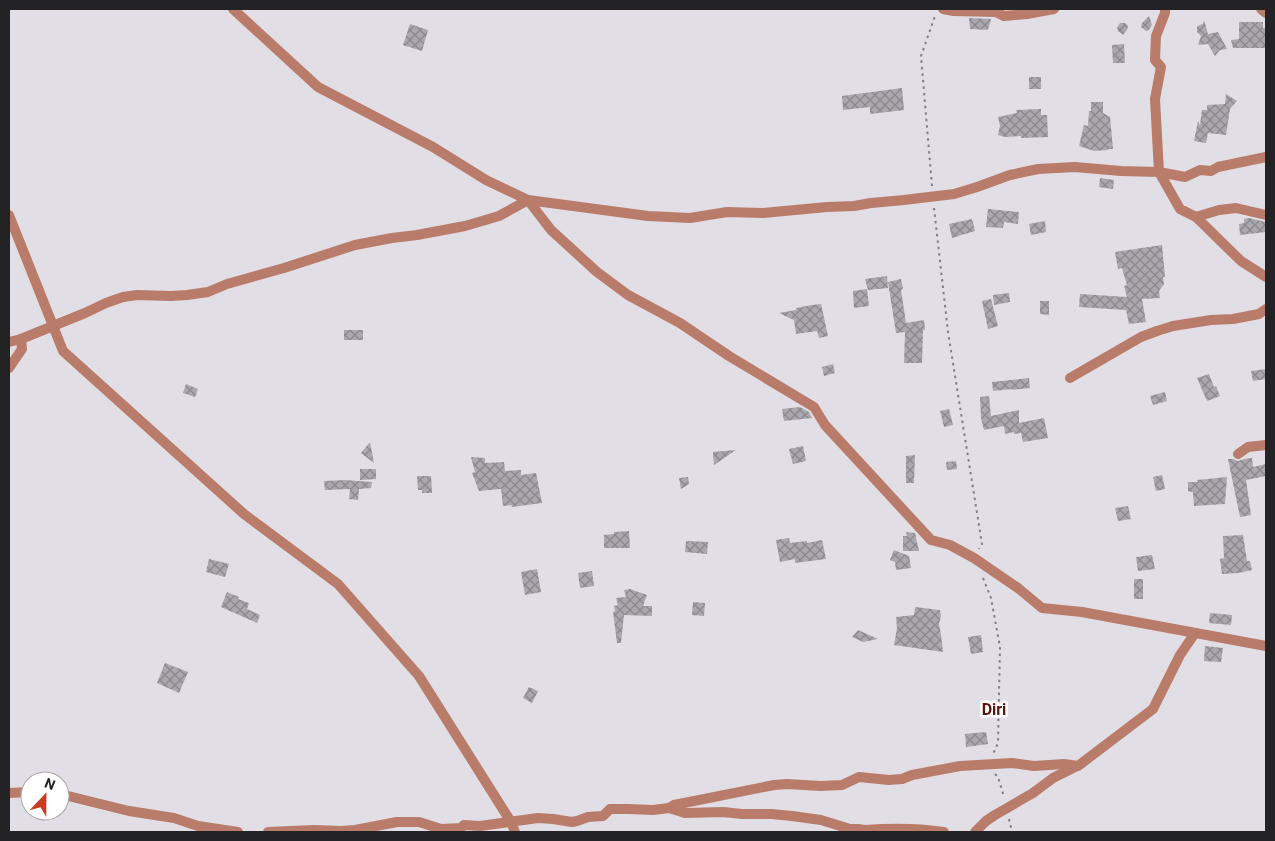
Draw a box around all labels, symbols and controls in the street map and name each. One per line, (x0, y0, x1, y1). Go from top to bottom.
district label: Diri (982, 700, 1006, 719)
north arrow (20, 771, 70, 821)
text: N (42, 775, 57, 793)

